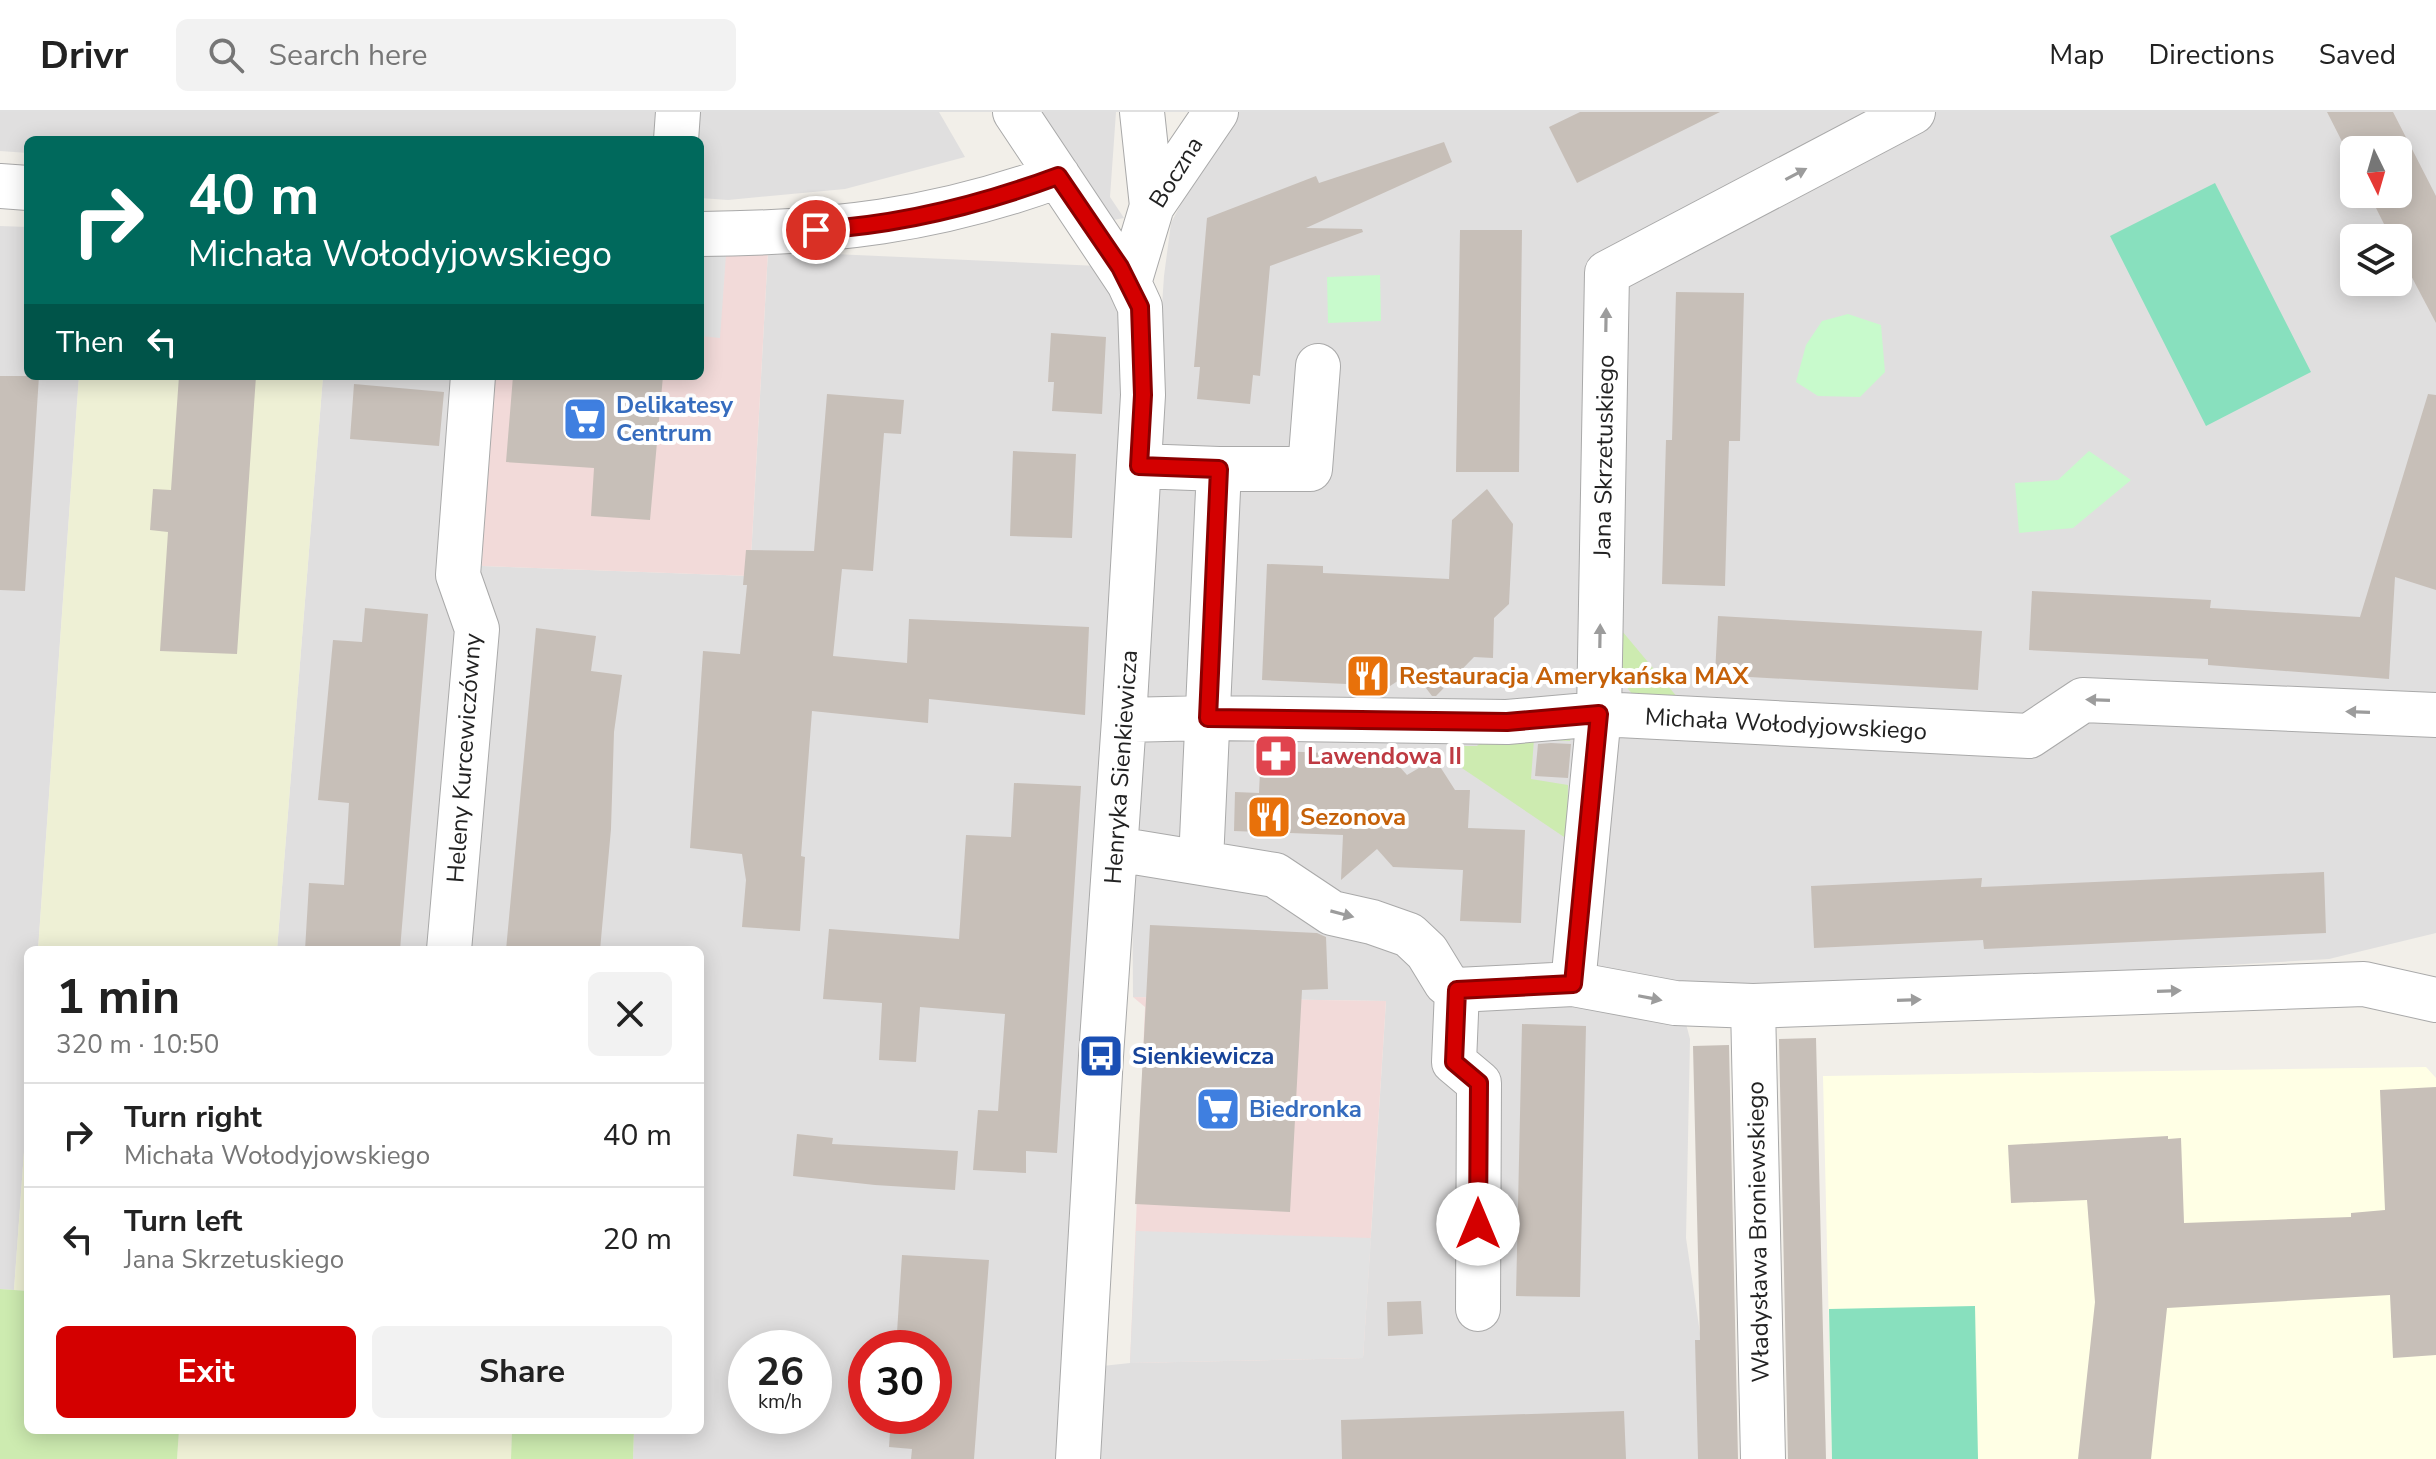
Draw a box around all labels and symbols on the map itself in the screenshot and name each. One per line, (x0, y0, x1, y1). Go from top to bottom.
street label: Boczna (1142, 130, 1210, 214)
north arrow (2340, 136, 2412, 208)
one-way arrow (1784, 167, 1807, 180)
pin (782, 196, 850, 264)
one-way arrow (1600, 307, 1612, 332)
street label: Jana Skrzetuskiego (1586, 354, 1622, 559)
place label: Delikatesy Centrum (616, 389, 734, 449)
supermarket icon: Delikatesy Centrum (561, 395, 609, 443)
one-way arrow (1594, 623, 1606, 648)
street label: Heleny Kurcewiczówny (439, 632, 489, 884)
street label: Henryka Sienkiewicza (1097, 649, 1145, 885)
restaurant icon: Restauracja Amerykańska MAX (1344, 652, 1392, 700)
place label: Restauracja Amerykańska MAX (1399, 660, 1750, 692)
one-way arrow (2085, 694, 2110, 707)
street label: Michała Wołodyjowskiego (1644, 701, 1928, 747)
one-way arrow (2345, 705, 2370, 718)
pharmacy icon: Lawendowa II (1252, 732, 1300, 780)
place label: Lawendowa II (1307, 740, 1462, 772)
restaurant icon: Sezonova (1245, 793, 1293, 841)
place label: Sezonova (1300, 801, 1406, 833)
one-way arrow (1330, 909, 1355, 921)
one-way arrow (2157, 985, 2182, 998)
one-way arrow (1637, 992, 1662, 1004)
one-way arrow (1897, 994, 1922, 1007)
bus stop icon: Sienkiewicza (1077, 1032, 1125, 1080)
place label: Sienkiewicza (1132, 1040, 1274, 1072)
street label: Władysława Broniewskiego (1739, 1081, 1777, 1383)
supermarket icon: Biedronka (1194, 1085, 1242, 1133)
place label: Biedronka (1249, 1093, 1362, 1125)
position arrow (1436, 1182, 1520, 1266)
speed limit sign: 30 (848, 1330, 952, 1434)

